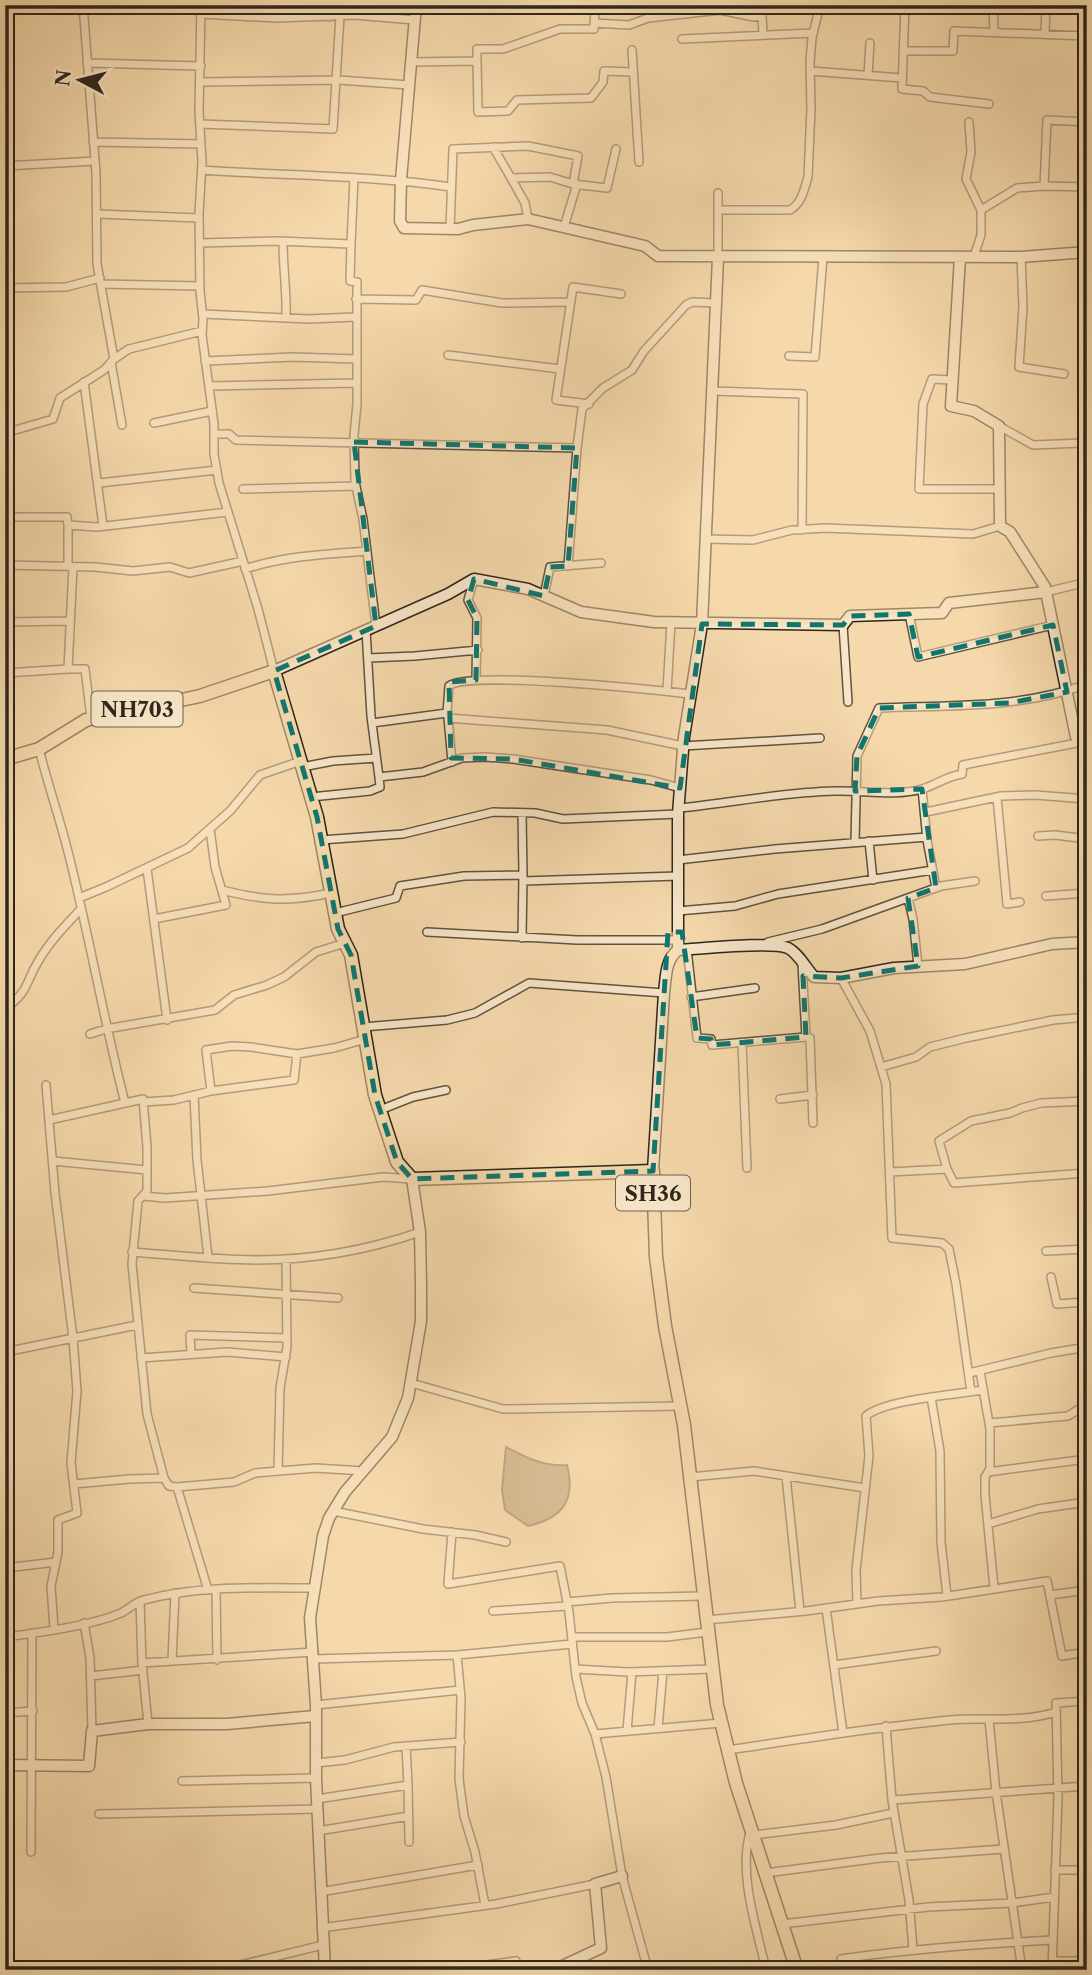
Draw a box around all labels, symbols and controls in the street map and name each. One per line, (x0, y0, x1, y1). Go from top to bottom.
north arrow (46, 46, 116, 116)
text: N (51, 68, 76, 88)
road number: NH703 (92, 692, 182, 726)
road number: SH36 (616, 1176, 690, 1210)

